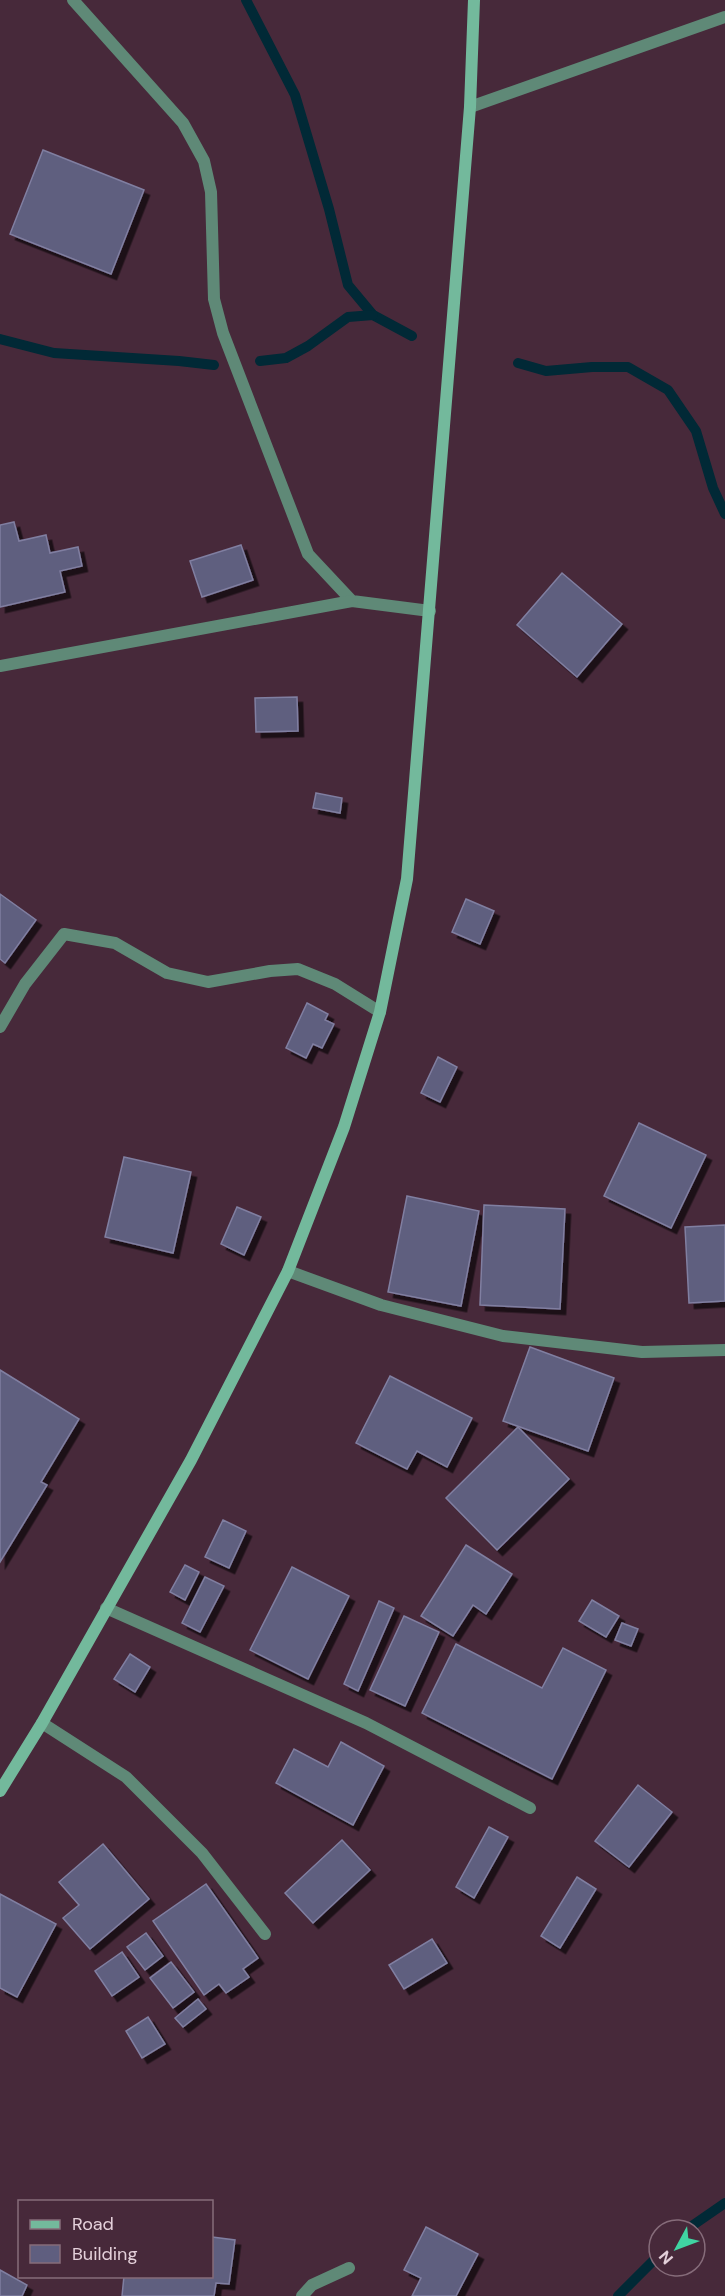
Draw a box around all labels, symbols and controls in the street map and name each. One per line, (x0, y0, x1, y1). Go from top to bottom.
legend (18, 2200, 213, 2278)
text: Road (72, 2212, 114, 2236)
north arrow (647, 2218, 707, 2278)
text: Building (72, 2242, 137, 2266)
text: N (654, 2246, 678, 2269)

